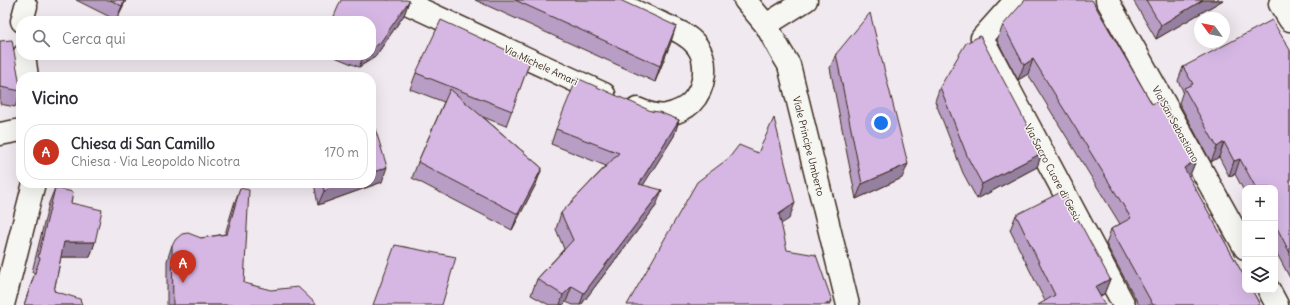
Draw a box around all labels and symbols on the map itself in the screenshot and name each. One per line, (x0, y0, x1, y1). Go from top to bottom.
north arrow (1194, 12, 1230, 48)
street label: Via Michele Amari (502, 43, 580, 88)
street label: Via San Sebastiano (1149, 84, 1202, 165)
street label: Viale Principe Umberto (790, 95, 827, 198)
your location (871, 113, 891, 133)
street label: Via Sacro Cuore di Gesù (1022, 122, 1084, 223)
pin: A (170, 250, 196, 283)

